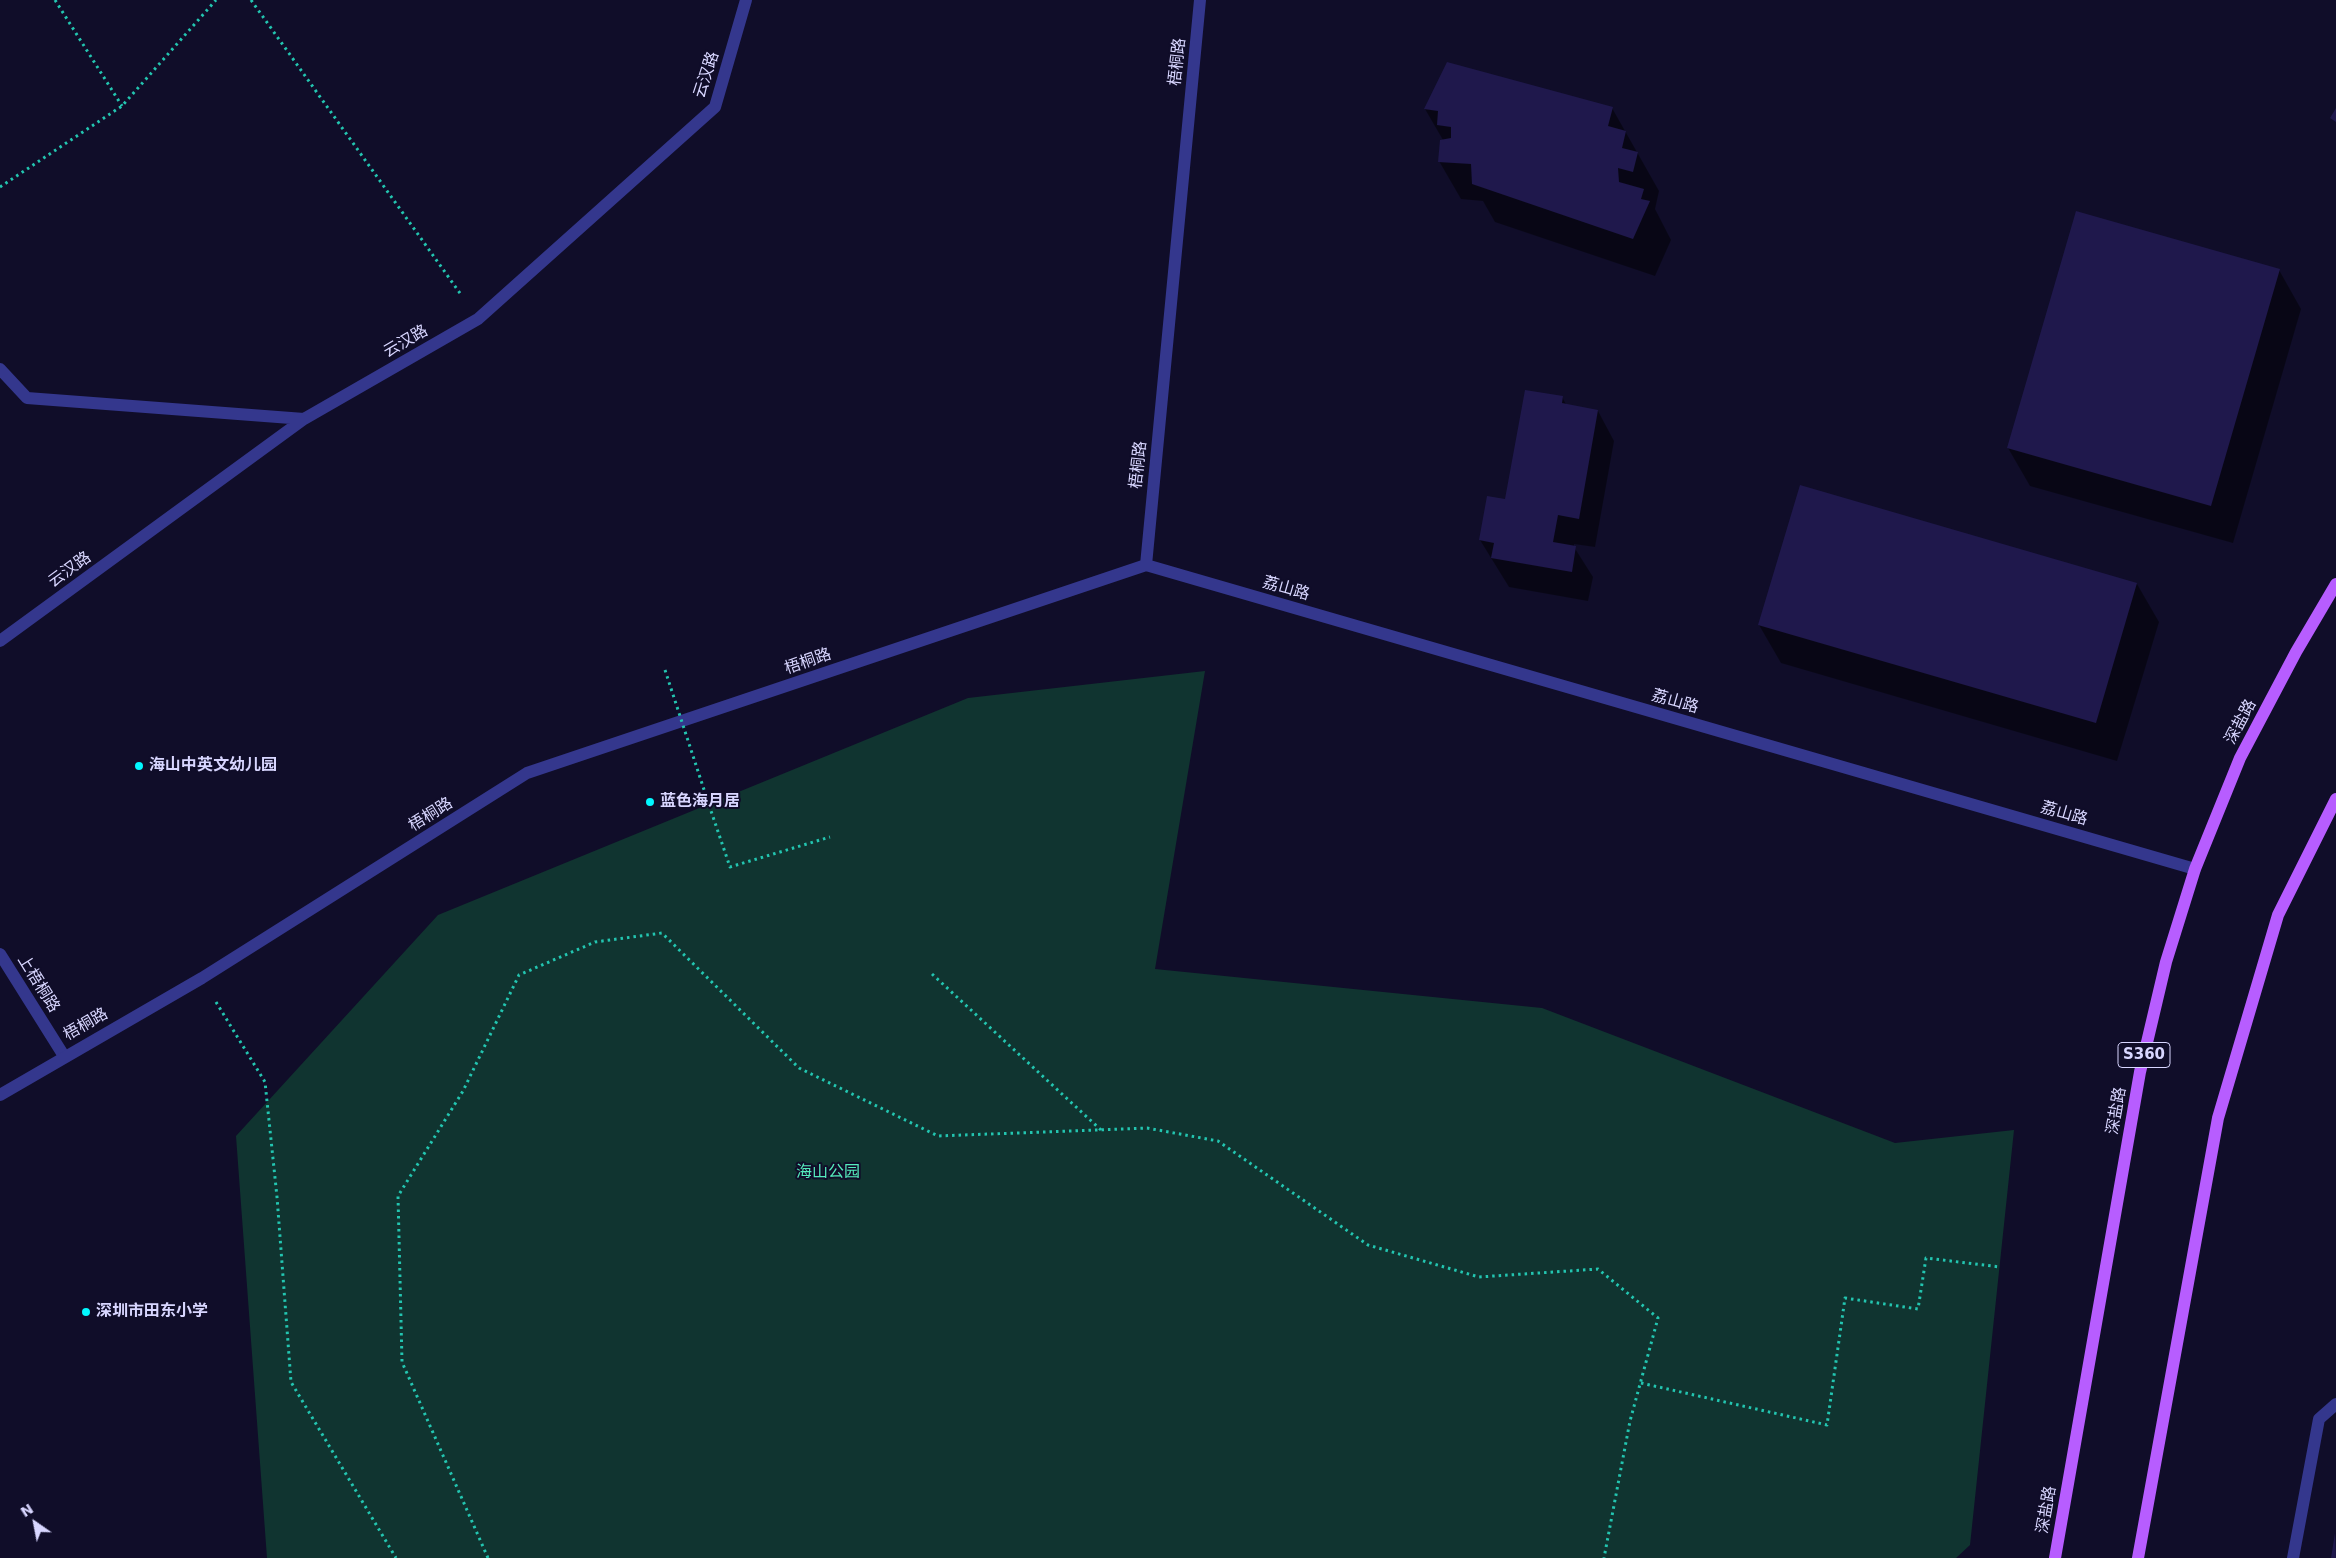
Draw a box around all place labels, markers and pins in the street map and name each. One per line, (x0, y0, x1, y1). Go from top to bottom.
place label: 海山中英文幼儿园 (149, 756, 277, 776)
marker: 海山中英文幼儿园 (133, 760, 145, 772)
place label: 蓝色海月居 (660, 792, 740, 812)
marker: 蓝色海月居 (644, 796, 656, 808)
place label: 深圳市田东小学 (96, 1302, 208, 1322)
marker: 深圳市田东小学 (80, 1306, 92, 1318)

